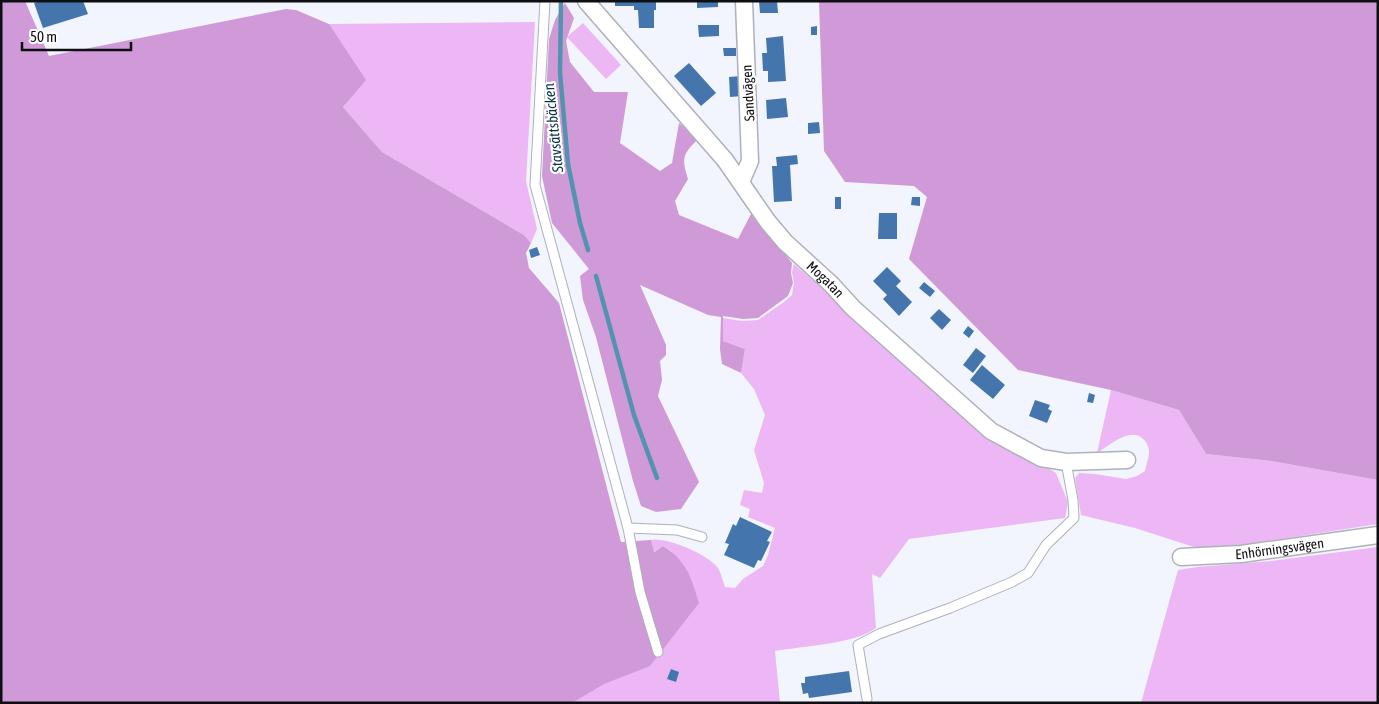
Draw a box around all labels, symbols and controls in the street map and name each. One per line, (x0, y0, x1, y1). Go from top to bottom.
scale bar (22, 20, 131, 52)
text: 50 m (30, 28, 57, 45)
street label: Sandvägen (739, 64, 757, 122)
water label: Stavsättsbäcken (540, 82, 566, 175)
street label: Mogatan (803, 258, 847, 301)
street label: Enhörningsvägen (1235, 535, 1325, 562)

